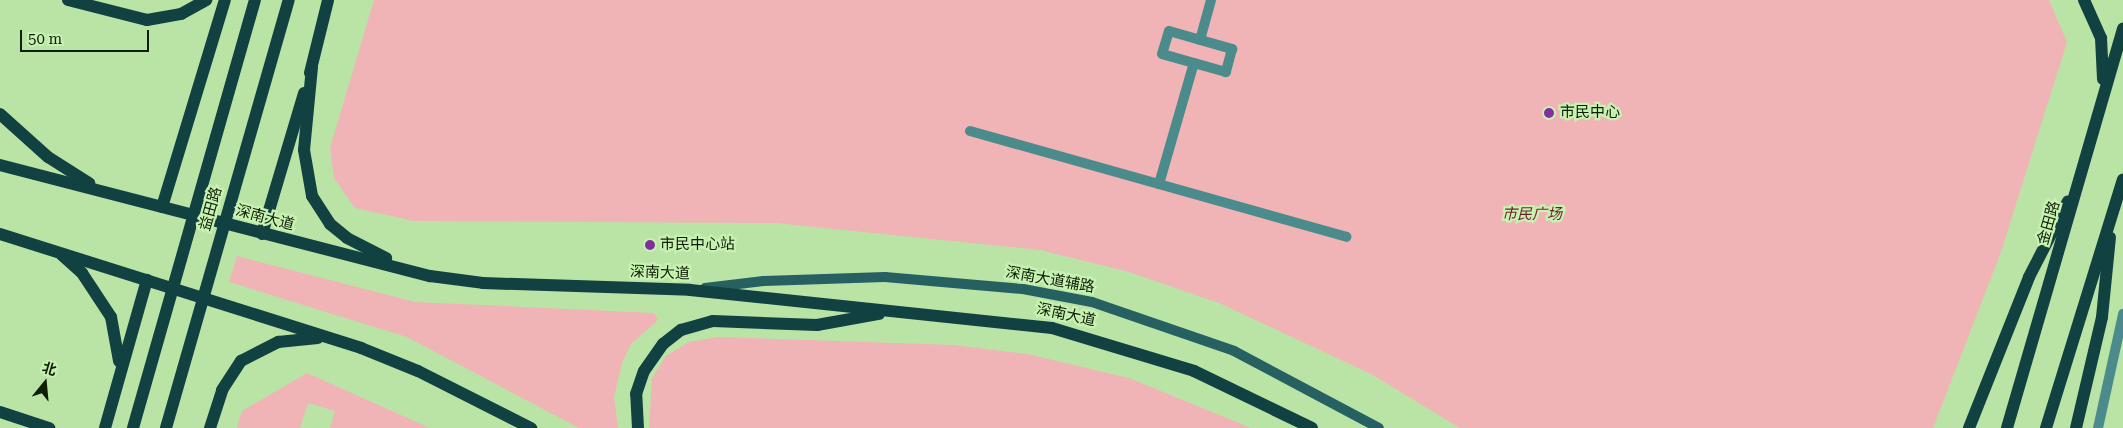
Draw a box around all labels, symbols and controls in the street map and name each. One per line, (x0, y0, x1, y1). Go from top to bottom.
scale bar (22, 20, 151, 52)
text: 50 m (28, 30, 62, 48)
place label: 市民中心 (1560, 104, 1620, 122)
marker: 市民中心 (1542, 106, 1556, 120)
street label: 益田路 (196, 185, 226, 233)
street label: 金田路 (2034, 199, 2064, 247)
street label: 深南大道 (234, 202, 296, 234)
park label: 市民广场 (1502, 206, 1562, 224)
place label: 市民中心站 (660, 236, 735, 254)
marker: 市民中心站 (644, 239, 656, 251)
street label: 深南大道 (630, 263, 690, 283)
street label: 深南大道辅路 (1004, 263, 1096, 297)
street label: 深南大道 (1035, 300, 1097, 330)
north arrow (20, 358, 70, 408)
text: 北 (40, 359, 58, 378)

